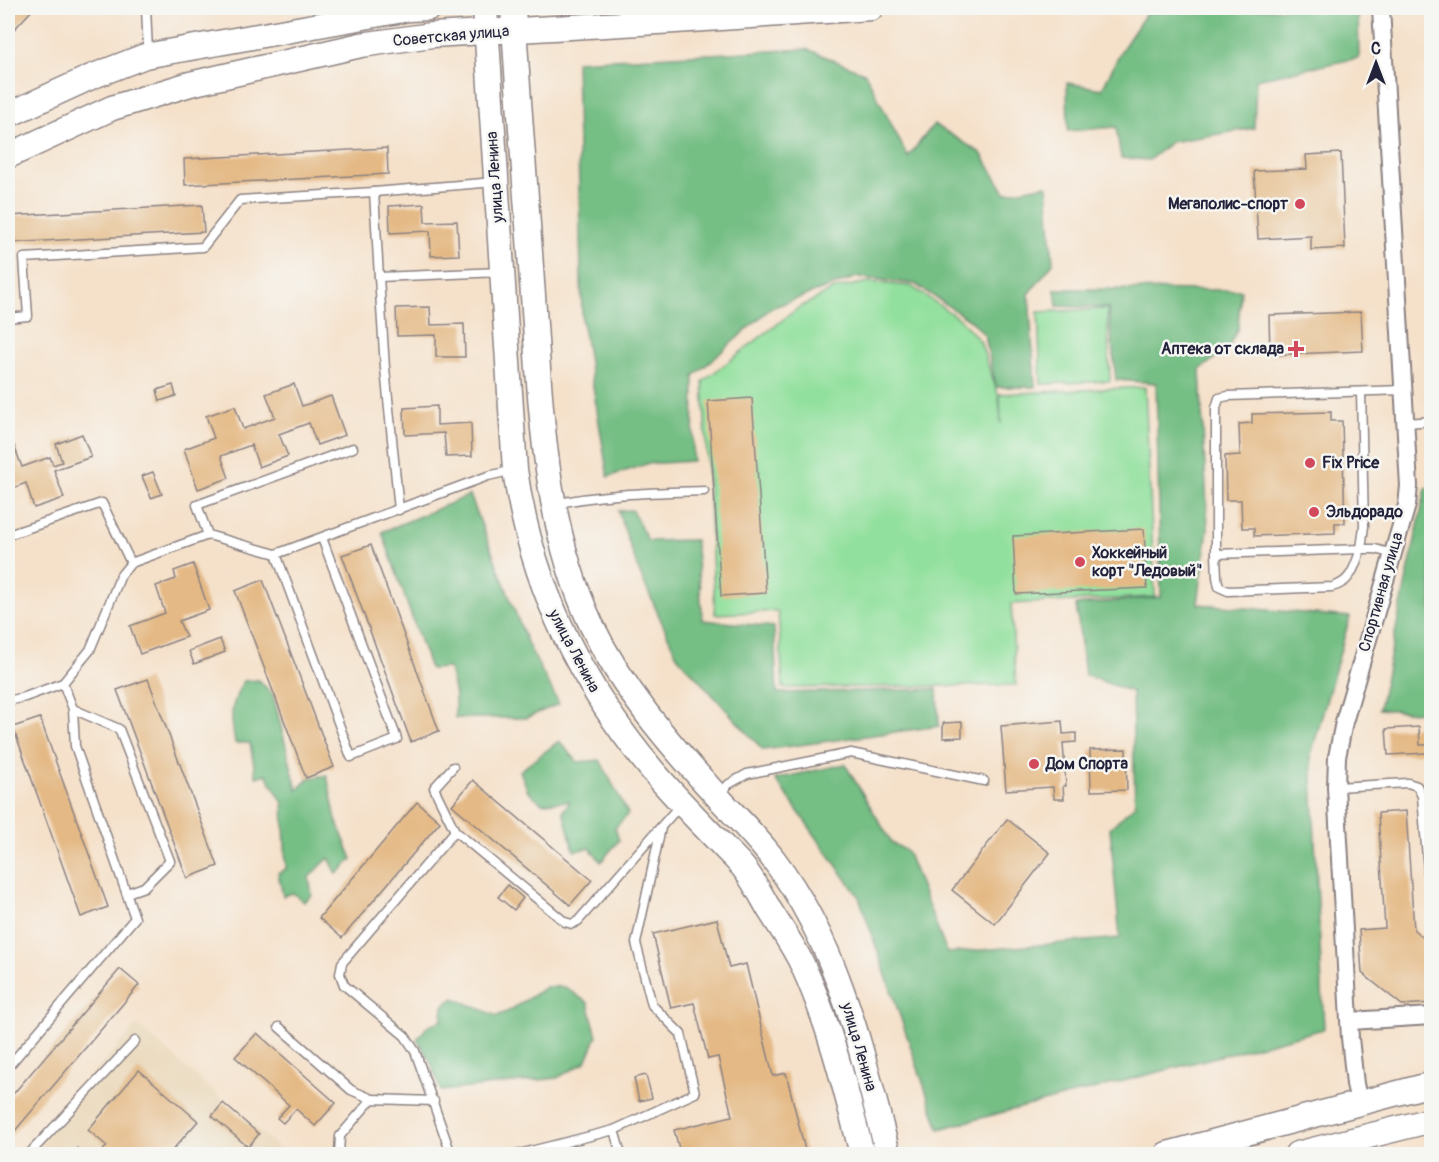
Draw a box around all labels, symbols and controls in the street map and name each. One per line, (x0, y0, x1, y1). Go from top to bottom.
street label: Советская улица (392, 21, 510, 51)
north arrow (1346, 33, 1406, 93)
text: С (1371, 39, 1381, 59)
street label: улица Ленина (482, 131, 508, 224)
place label: Мегаполис-спорт (1168, 194, 1289, 214)
marker: Мегаполис-спорт (1293, 197, 1307, 211)
place label: Аптека от склада (1161, 339, 1285, 359)
marker: Аптека от склада (1289, 342, 1303, 356)
place label: Fix Price (1322, 453, 1380, 473)
marker: Fix Price (1303, 456, 1317, 470)
place label: Эльдорадо (1326, 502, 1403, 522)
marker: Эльдорадо (1307, 505, 1321, 519)
street label: Спортивная улица (1354, 530, 1408, 654)
place label: Хоккейный корт "Ледовый" (1092, 543, 1202, 581)
marker: Хоккейный корт "Ледовый" (1073, 555, 1087, 569)
street label: улица Ленина (543, 605, 604, 696)
place label: Дом Спорта (1045, 754, 1128, 774)
marker: Дом Спорта (1027, 757, 1041, 771)
street label: улица Ленина (837, 999, 881, 1094)

